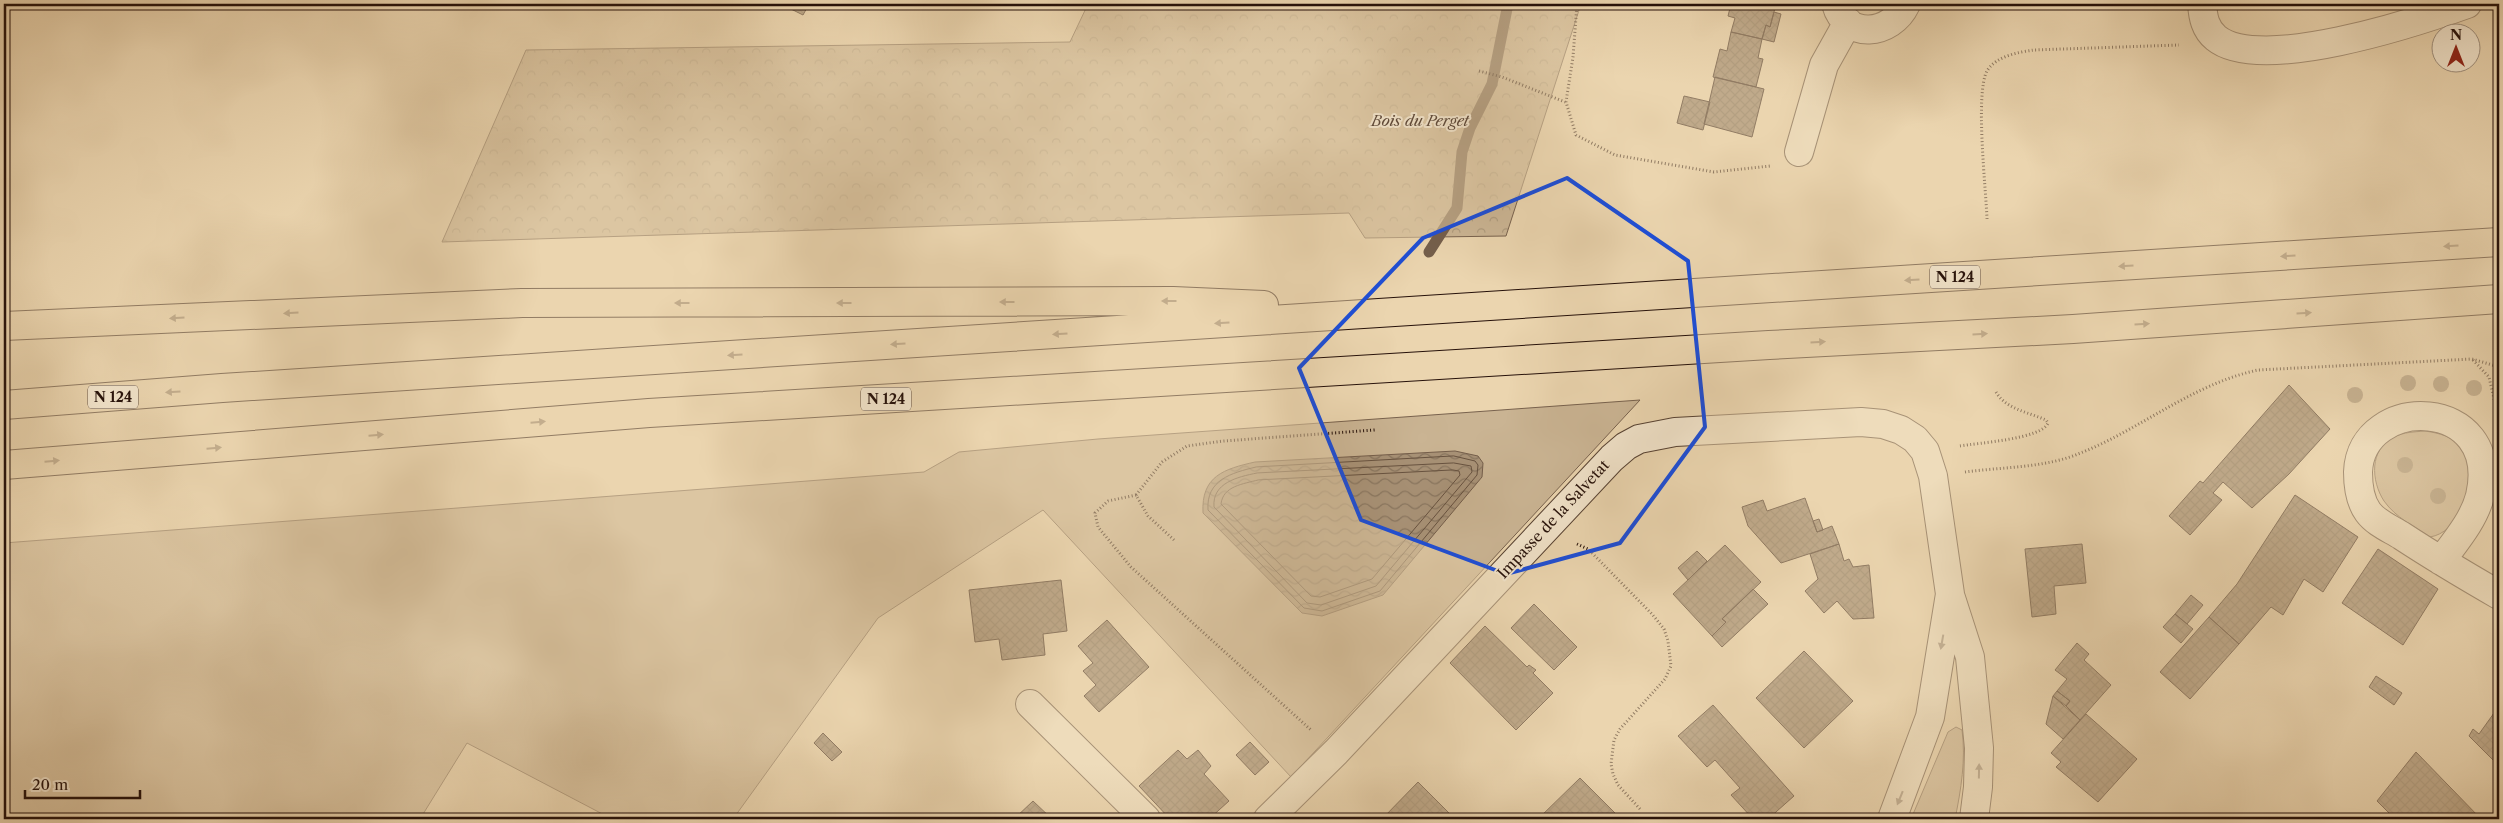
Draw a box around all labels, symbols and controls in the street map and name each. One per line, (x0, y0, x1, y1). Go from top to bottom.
north arrow (2430, 22, 2480, 72)
text: N (2450, 26, 2462, 44)
park label: Bois du Perget (1370, 111, 1469, 130)
one-way arrow (2442, 242, 2458, 250)
one-way arrow (2280, 252, 2296, 260)
one-way arrow (2118, 263, 2134, 271)
road number: N 124 (1930, 266, 1980, 288)
one-way arrow (1903, 276, 1919, 284)
one-way arrow (1161, 297, 1177, 305)
one-way arrow (998, 298, 1014, 306)
one-way arrow (673, 299, 689, 307)
one-way arrow (836, 299, 852, 307)
one-way arrow (2296, 308, 2312, 316)
one-way arrow (282, 309, 298, 317)
one-way arrow (169, 314, 185, 322)
one-way arrow (1214, 320, 1230, 328)
one-way arrow (2134, 320, 2150, 328)
one-way arrow (1051, 330, 1067, 338)
one-way arrow (1972, 330, 1988, 338)
one-way arrow (1810, 338, 1826, 346)
one-way arrow (889, 341, 905, 349)
one-way arrow (727, 351, 743, 359)
road number: N 124 (88, 386, 138, 408)
one-way arrow (165, 388, 181, 396)
road number: N 124 (861, 388, 911, 410)
one-way arrow (531, 418, 547, 426)
one-way arrow (369, 431, 385, 439)
one-way arrow (207, 444, 223, 452)
street label: Impasse de la Salvetat (1493, 455, 1614, 582)
one-way arrow (45, 456, 61, 464)
one-way arrow (1937, 634, 1945, 650)
one-way arrow (1975, 763, 1983, 779)
scale bar (25, 768, 140, 800)
text: 20 m (32, 775, 68, 794)
one-way arrow (1896, 791, 1904, 806)

